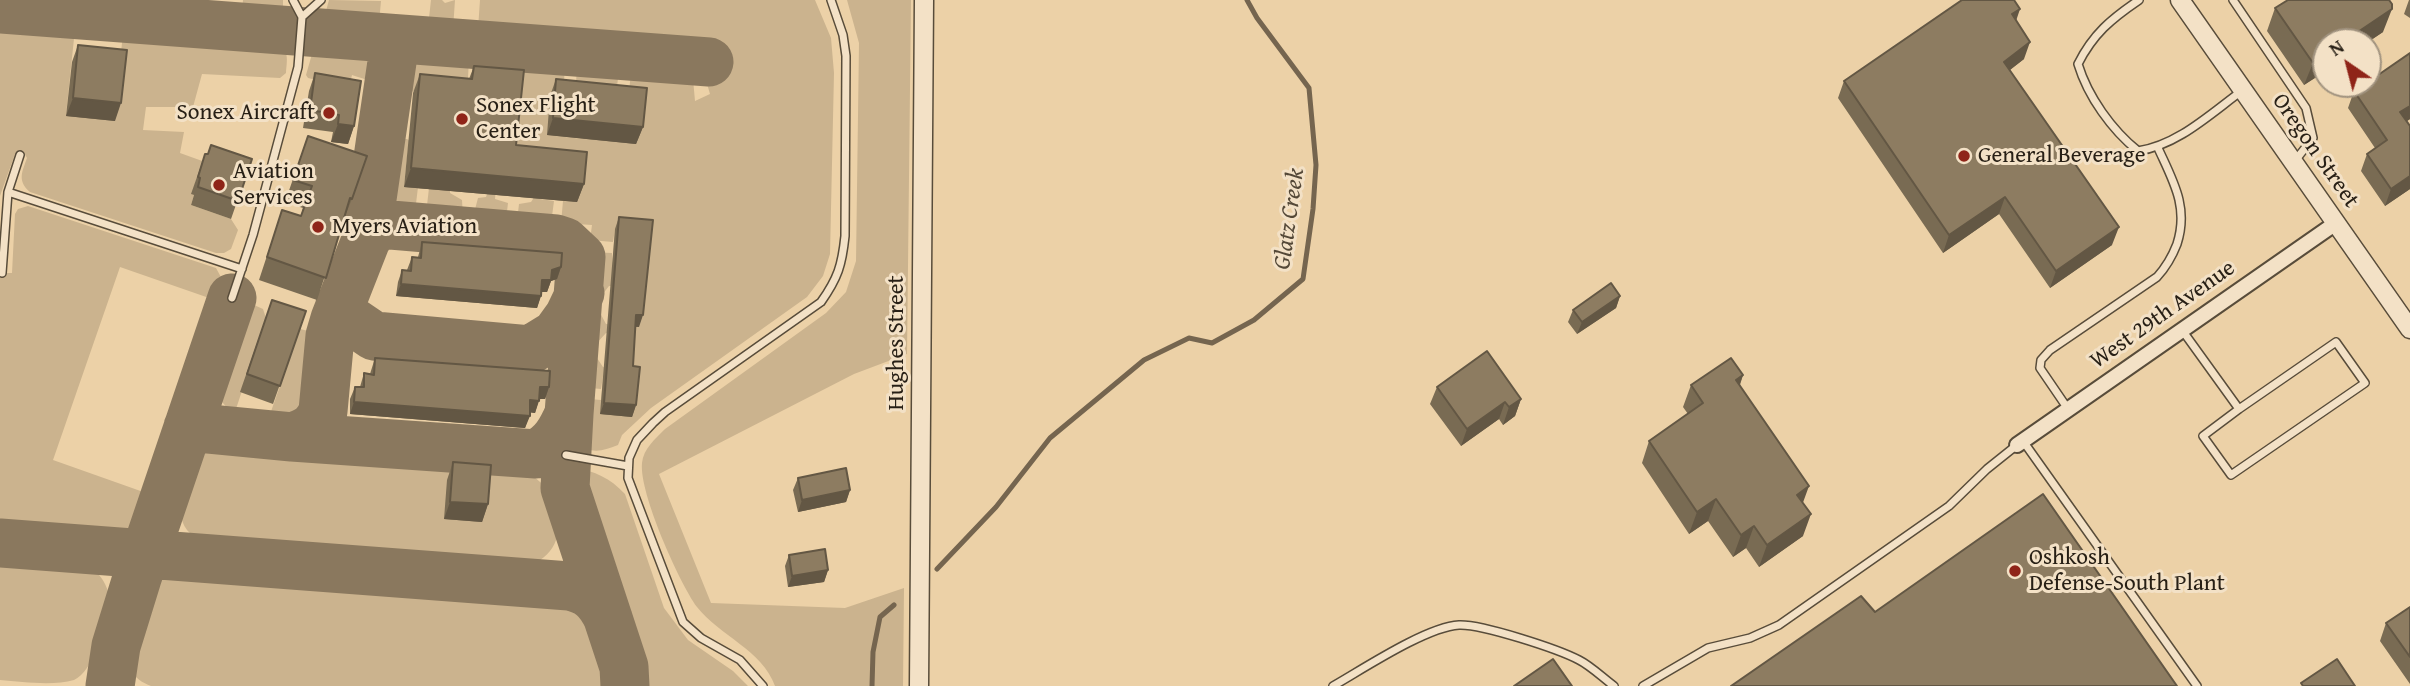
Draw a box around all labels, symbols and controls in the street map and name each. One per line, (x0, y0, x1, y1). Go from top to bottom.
north arrow (2312, 28, 2382, 98)
text: N (2323, 32, 2349, 63)
street label: Oregon Street (2265, 89, 2365, 213)
place label: Sonex Flight Center (476, 92, 596, 146)
place label: Sonex Aircraft (177, 99, 315, 127)
marker: Sonex Aircraft (321, 105, 337, 121)
marker: Sonex Flight Center (454, 111, 470, 127)
place label: General Beverage (1978, 142, 2146, 170)
marker: General Beverage (1956, 148, 1972, 164)
place label: Aviation Services (233, 158, 314, 212)
water label: Glatz Creek (1269, 167, 1311, 271)
marker: Aviation Services (211, 177, 227, 193)
place label: Myers Aviation (332, 213, 477, 241)
marker: Myers Aviation (310, 219, 326, 235)
street label: West 29th Avenue (2085, 255, 2241, 375)
street label: Hughes Street (883, 275, 911, 411)
place label: Oshkosh Defense-South Plant (2029, 544, 2225, 598)
marker: Oshkosh Defense-South Plant (2007, 563, 2023, 579)

